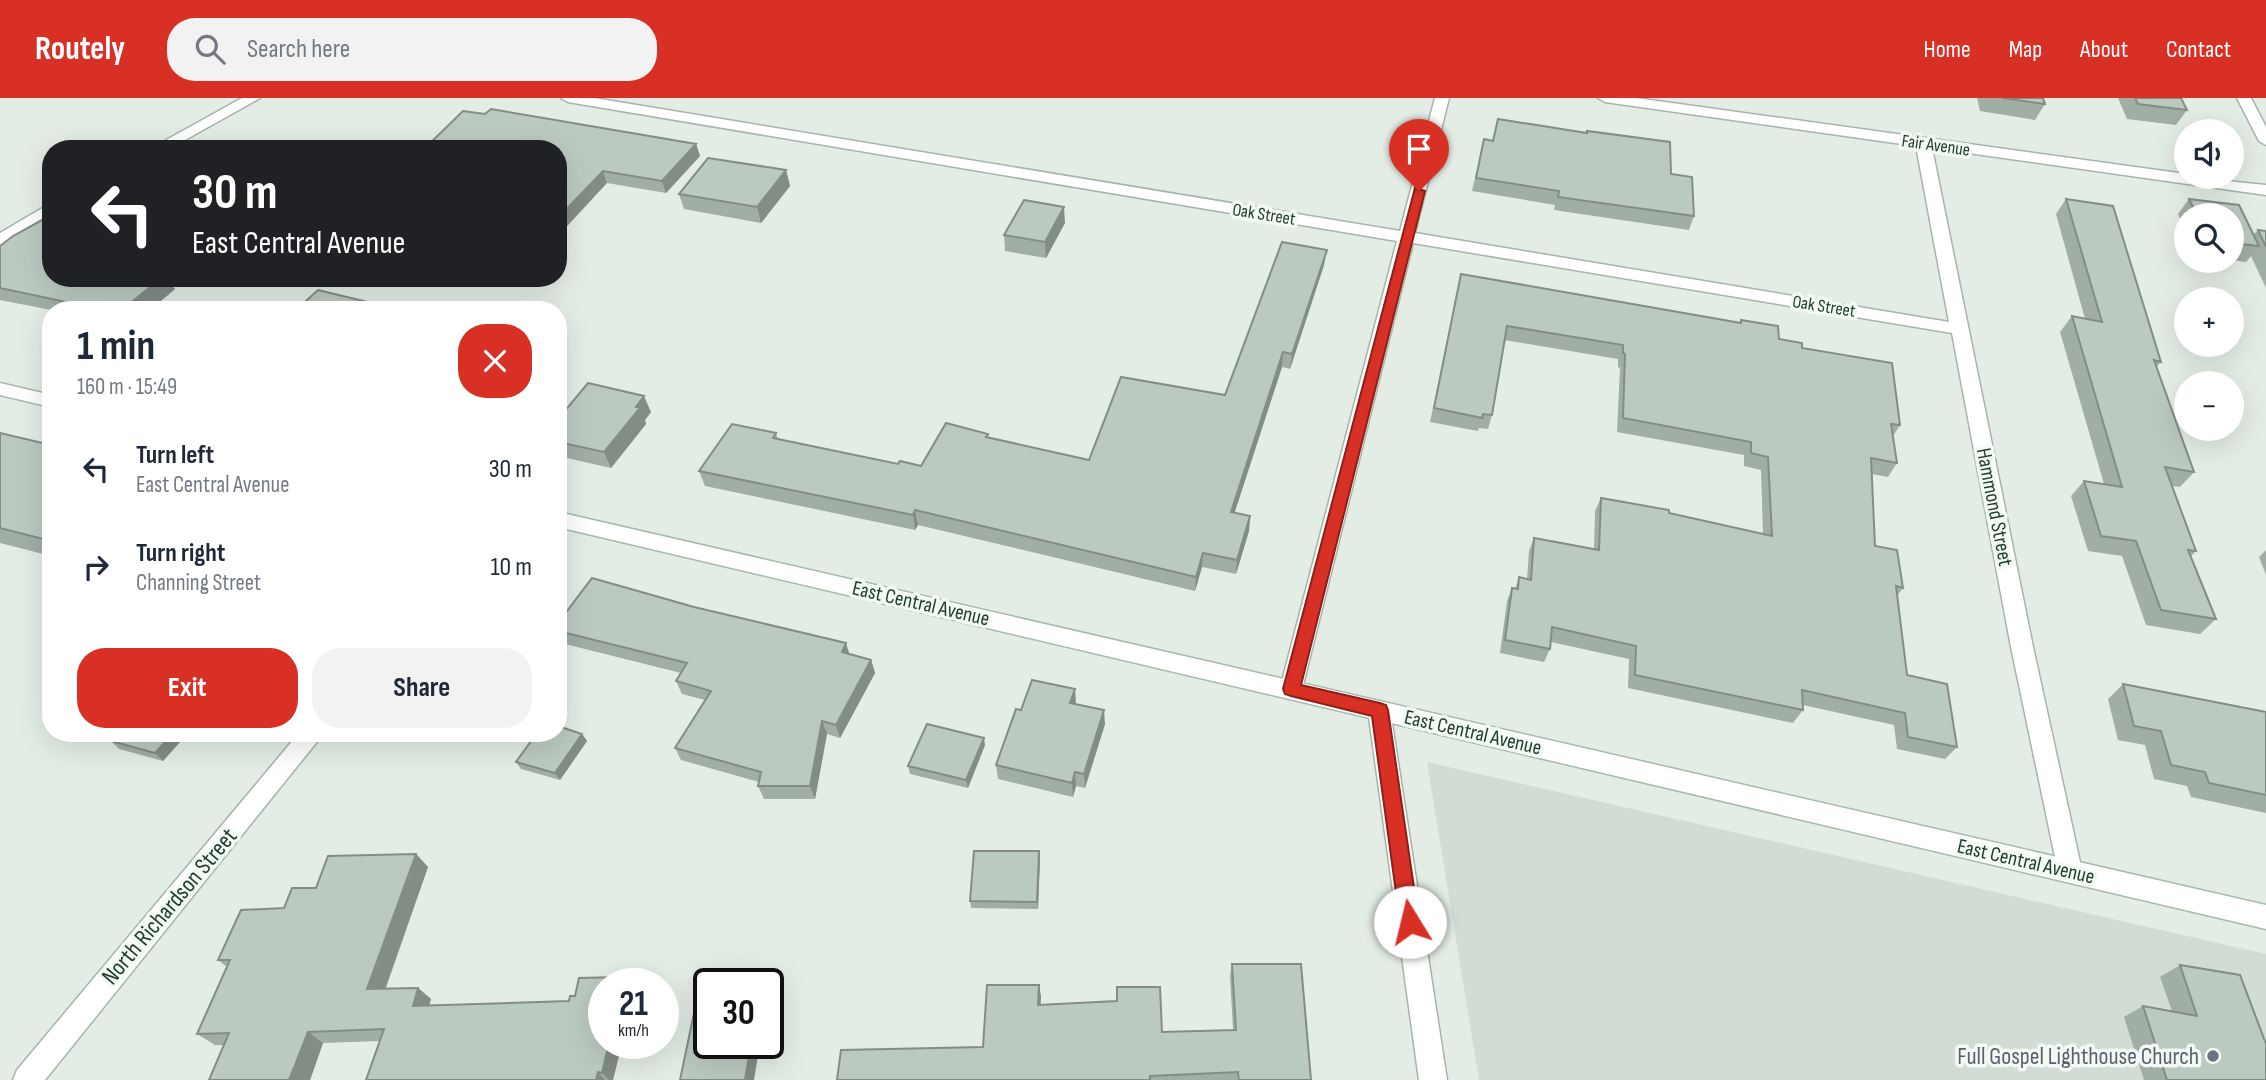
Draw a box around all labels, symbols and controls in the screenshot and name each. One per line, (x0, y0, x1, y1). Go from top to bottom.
search box (167, 18, 657, 81)
text: Routely (35, 29, 125, 69)
icon: search (191, 30, 229, 68)
text: Search here (247, 34, 350, 65)
text: Home (1923, 35, 1971, 64)
text: Map (2009, 35, 2042, 64)
text: About (2080, 35, 2128, 64)
text: Contact (2166, 35, 2231, 64)
pin (1389, 119, 1449, 191)
map controls (2174, 119, 2244, 441)
button: sound (2174, 119, 2244, 189)
icon: arrive (1400, 130, 1438, 168)
street label: Fair Avenue (1900, 130, 1971, 161)
text: 30 m (192, 164, 277, 223)
icon: left (77, 168, 168, 259)
street label: Oak Street (1231, 199, 1297, 230)
button: search (2174, 203, 2244, 273)
text: East Central Avenue (192, 224, 405, 263)
button: + (2174, 287, 2244, 357)
street label: Oak Street (1791, 291, 1857, 322)
text: 1 min (77, 321, 155, 372)
button: close (458, 324, 532, 398)
button: − (2174, 371, 2244, 441)
text: 160 m · 15:49 (77, 373, 177, 401)
text: Turn left (136, 440, 214, 471)
street label: Hammond Street (1971, 446, 2018, 568)
icon: left (77, 450, 115, 488)
text: 30 m (489, 454, 532, 485)
text: East Central Avenue (136, 471, 289, 499)
text: Turn right (136, 538, 225, 569)
icon: right (77, 548, 115, 586)
text: 10 m (490, 552, 532, 583)
text: Channing Street (136, 569, 261, 597)
street label: East Central Avenue (850, 576, 992, 631)
button: Exit (77, 648, 298, 728)
button: Share (312, 648, 532, 728)
street label: East Central Avenue (1402, 705, 1544, 760)
street label: North Richardson Street (96, 822, 243, 990)
street label: East Central Avenue (1955, 834, 2097, 889)
position arrow (1373, 885, 1447, 959)
speed limit sign: 30 (693, 968, 784, 1059)
text: 21 (619, 983, 648, 1026)
text: km/h (618, 1020, 649, 1041)
place label: Full Gospel Lighthouse Church (1957, 1042, 2199, 1071)
marker: Full Gospel Lighthouse Church (2205, 1048, 2221, 1064)

